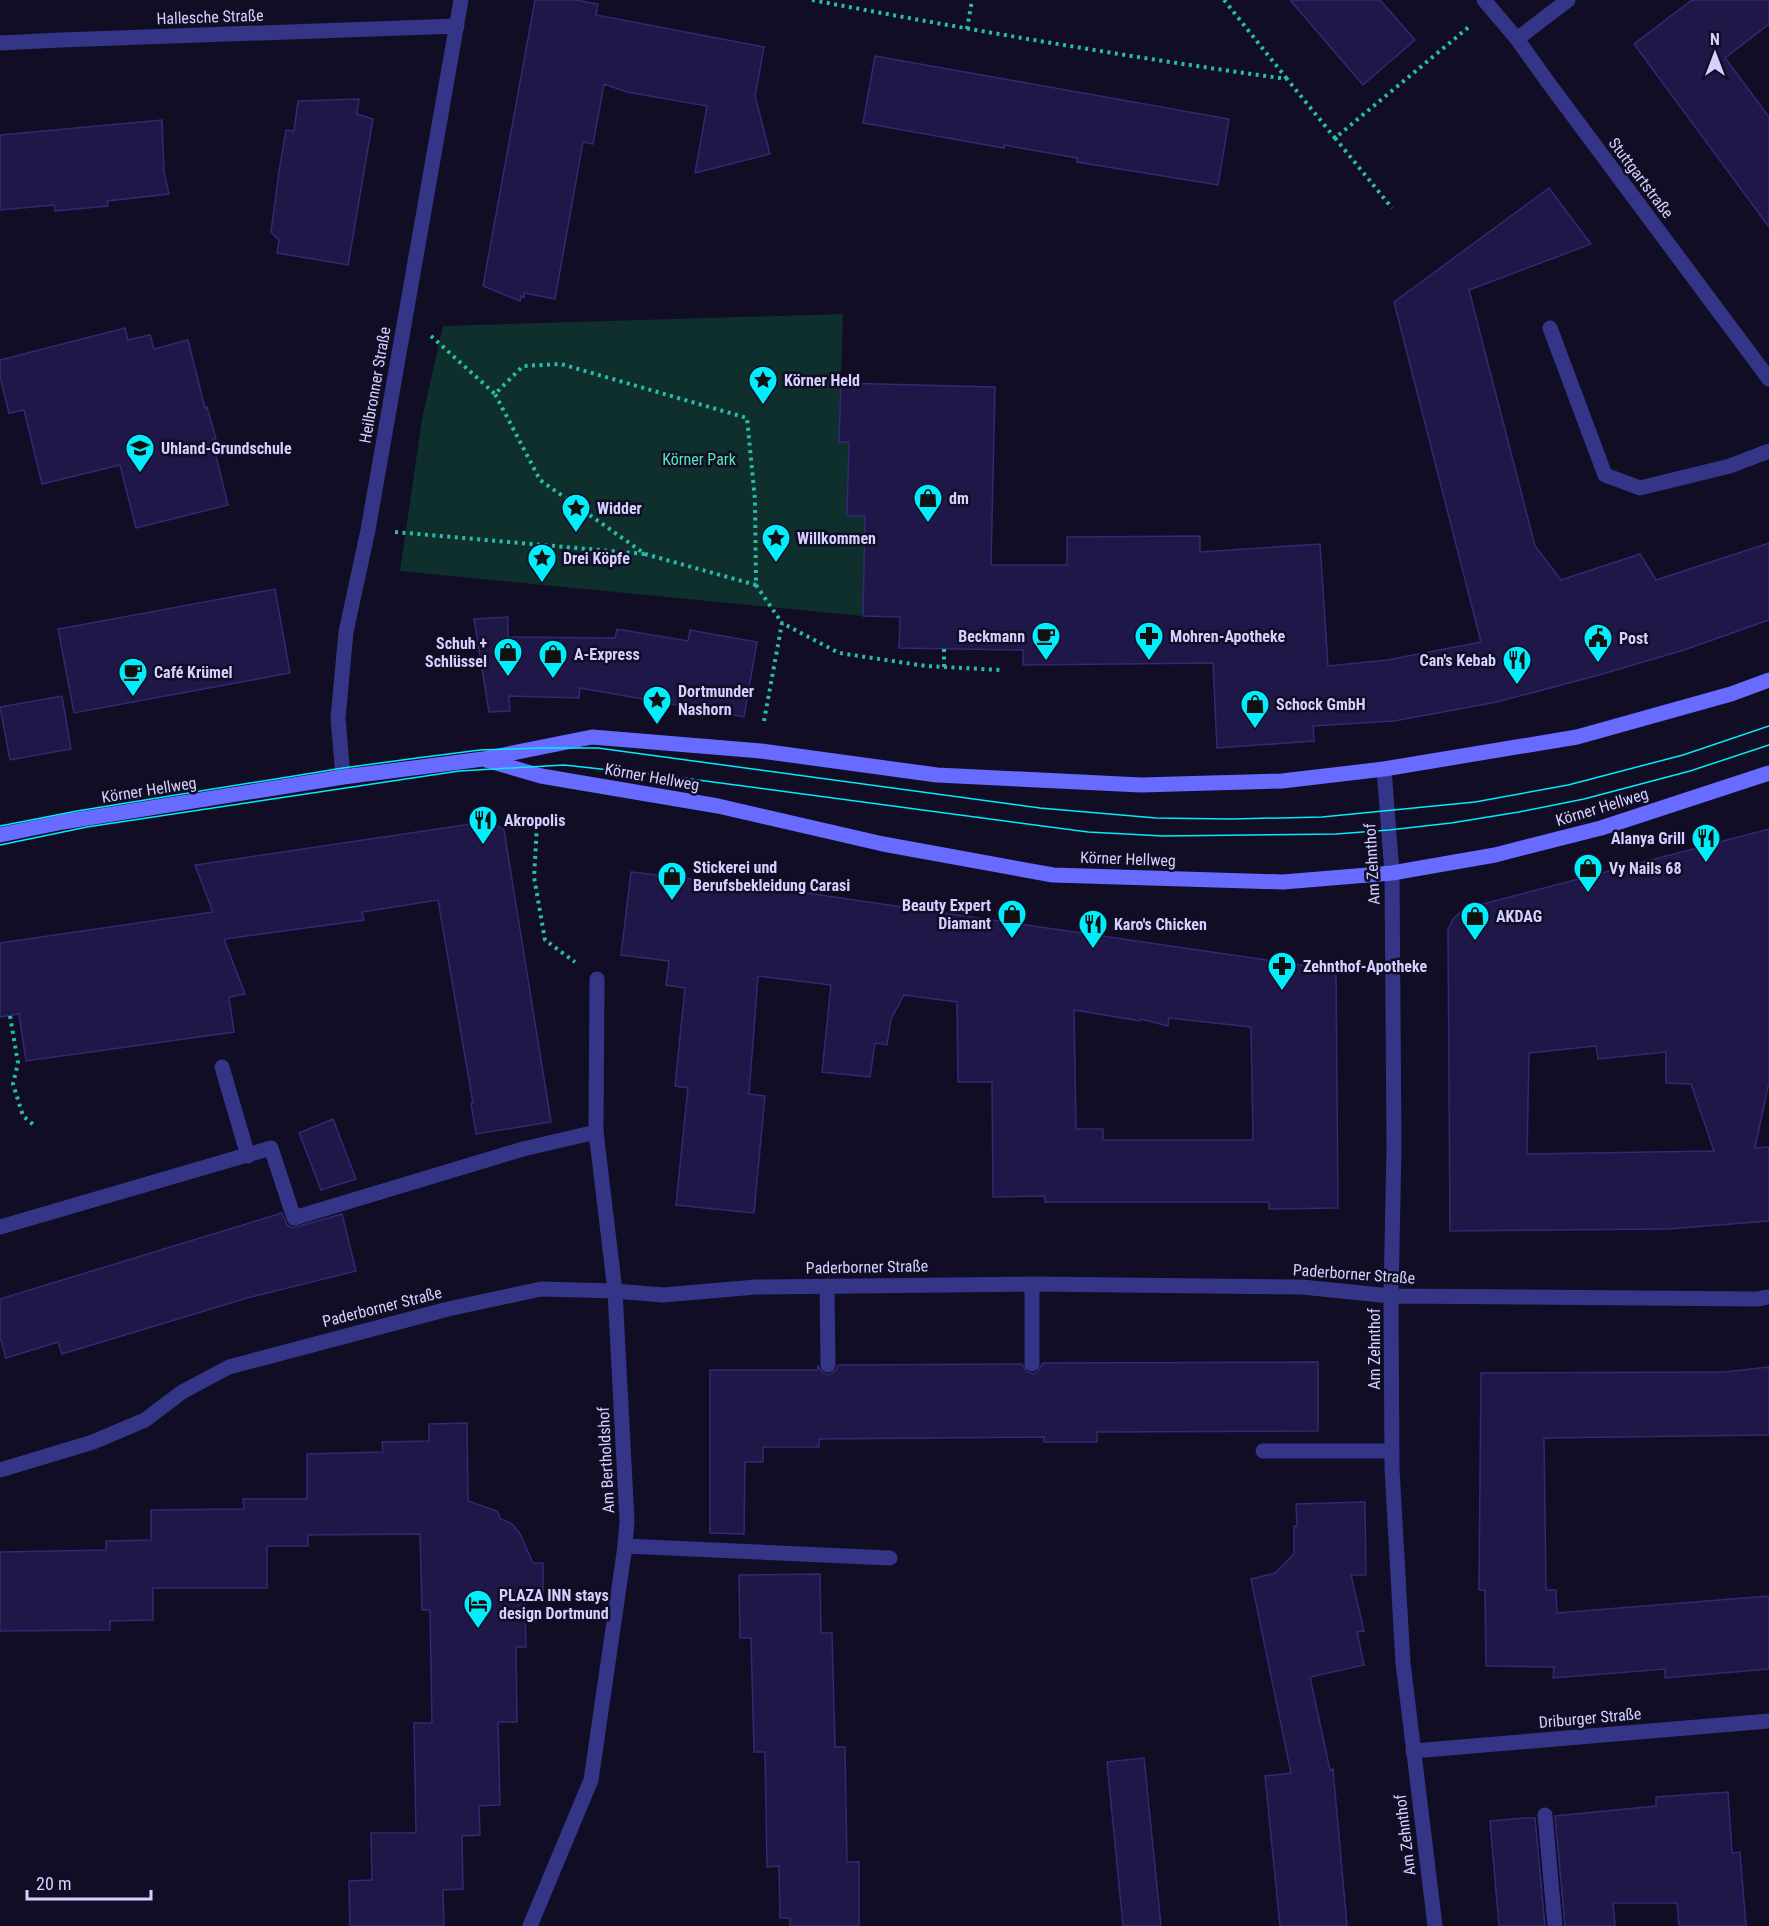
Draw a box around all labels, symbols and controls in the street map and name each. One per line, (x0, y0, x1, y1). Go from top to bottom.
street label: Hallesche Straße (156, 6, 264, 28)
north arrow (1685, 24, 1745, 84)
text: N (1710, 30, 1720, 49)
street label: Stuttgartstraße (1605, 134, 1677, 222)
street label: Heilbronner Straße (355, 325, 395, 445)
place icon: Körner Held (747, 364, 779, 406)
place label: Körner Held (784, 371, 860, 390)
school or university icon: Uhland-Grundschule (124, 432, 156, 474)
place label: Uhland-Grundschule (161, 439, 292, 458)
park label: Körner Park (662, 450, 737, 469)
shop icon: dm (912, 482, 944, 524)
place label: dm (949, 489, 969, 508)
place icon: Widder (560, 492, 592, 534)
place label: Widder (597, 499, 642, 518)
place icon: Willkommen (760, 522, 792, 564)
place label: Willkommen (797, 529, 876, 548)
place icon: Drei Köpfe (526, 542, 558, 584)
place label: Drei Köpfe (563, 549, 630, 568)
cafe icon: Beckmann (1030, 620, 1062, 662)
pharmacy icon: Mohren-Apotheke (1133, 620, 1165, 662)
public building icon: Post (1582, 622, 1614, 664)
place label: Beckmann (958, 627, 1025, 646)
place label: Mohren-Apotheke (1170, 627, 1285, 646)
place label: Post (1619, 629, 1648, 648)
place label: Schuh + Schlüssel (425, 634, 487, 671)
shop icon: Schuh + Schlüssel (492, 636, 524, 678)
shop icon: A-Express (537, 638, 569, 680)
restaurant icon: Can's Kebab (1501, 644, 1533, 686)
place label: A-Express (574, 645, 640, 664)
place label: Can's Kebab (1420, 651, 1496, 670)
cafe icon: Café Krümel (117, 656, 149, 698)
place label: Café Krümel (154, 663, 233, 682)
place label: Dortmunder Nashorn (678, 682, 754, 719)
place icon: Dortmunder Nashorn (641, 684, 673, 726)
shop icon: Schock GmbH (1239, 688, 1271, 730)
place label: Schock GmbH (1276, 695, 1366, 714)
street label: Körner Hellweg (603, 759, 701, 795)
street label: Körner Hellweg (100, 773, 198, 807)
street label: Körner Hellweg (1553, 784, 1651, 830)
restaurant icon: Akropolis (467, 804, 499, 846)
place label: Akropolis (504, 811, 565, 830)
restaurant icon: Alanya Grill (1690, 822, 1722, 864)
street label: Am Zehnthof (1360, 823, 1384, 905)
place label: Alanya Grill (1611, 829, 1685, 848)
street label: Körner Hellweg (1080, 848, 1176, 870)
shop icon: Vy Nails 68 (1572, 852, 1604, 894)
place label: Stickerei und Berufsbekleidung Carasi (693, 858, 850, 895)
place label: Vy Nails 68 (1609, 859, 1682, 878)
shop icon: Stickerei und Berufsbekleidung Carasi (656, 860, 688, 902)
place label: Beauty Expert Diamant (902, 896, 991, 933)
shop icon: Beauty Expert Diamant (996, 898, 1028, 940)
shop icon: AKDAG (1459, 900, 1491, 942)
place label: AKDAG (1496, 907, 1542, 926)
restaurant icon: Karo's Chicken (1077, 908, 1109, 950)
place label: Karo's Chicken (1114, 915, 1207, 934)
pharmacy icon: Zehnthof-Apotheke (1266, 950, 1298, 992)
place label: Zehnthof-Apotheke (1303, 957, 1427, 976)
street label: Paderborner Straße (806, 1256, 928, 1278)
street label: Paderborner Straße (1292, 1260, 1416, 1288)
street label: Paderborner Straße (320, 1283, 444, 1331)
street label: Am Zehnthof (1365, 1308, 1384, 1390)
street label: Am Bertholdshof (594, 1406, 618, 1514)
place label: PLAZA INN stays design Dortmund (499, 1586, 609, 1623)
hotel icon: PLAZA INN stays design Dortmund (462, 1588, 494, 1630)
street label: Driburger Straße (1538, 1704, 1642, 1732)
street label: Am Zehnthof (1391, 1793, 1419, 1877)
scale bar (27, 1863, 152, 1901)
text: 20 m (36, 1873, 71, 1894)

